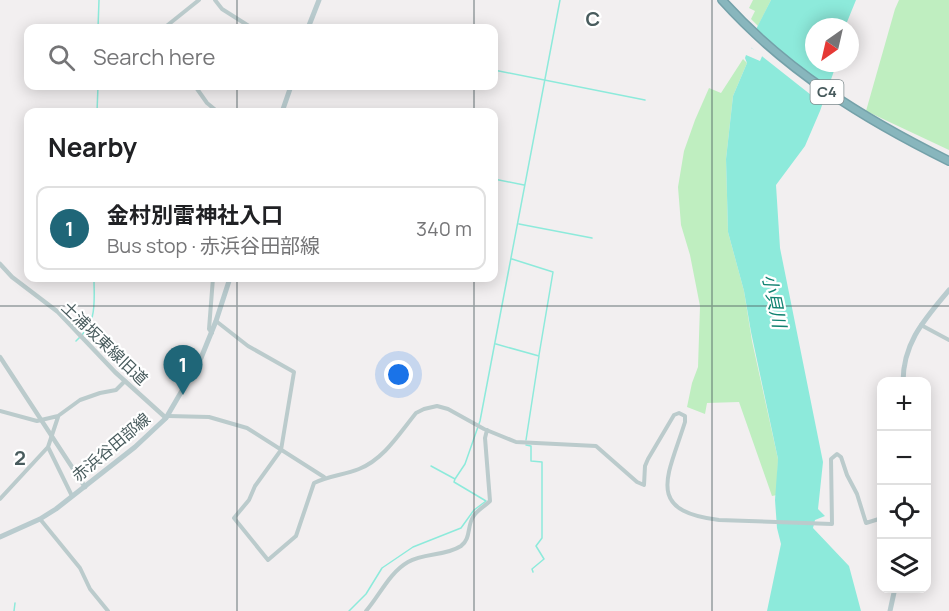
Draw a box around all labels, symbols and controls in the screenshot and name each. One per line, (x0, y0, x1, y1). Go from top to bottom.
text: C (586, 5, 600, 32)
north arrow (805, 18, 859, 72)
search box (24, 24, 498, 90)
icon: search (45, 41, 78, 74)
text: Search here (93, 42, 215, 72)
road number: C4 (810, 80, 844, 104)
text: Nearby (48, 129, 137, 165)
text: 金村別雷神社入口 (107, 200, 283, 230)
text: 1 (65, 215, 74, 242)
text: 340 m (416, 215, 472, 242)
text: Bus stop · 赤浜谷田部線 (107, 232, 320, 259)
water label: 小貝川 (758, 272, 793, 332)
street label: 土浦坂東線旧道 (57, 296, 153, 390)
pin: 1 (164, 346, 202, 395)
your location (384, 360, 413, 389)
map controls (877, 377, 931, 593)
button: + (877, 377, 931, 431)
street label: 赤浜谷田部線 (67, 408, 155, 486)
button: − (877, 431, 931, 485)
text: 2 (14, 444, 26, 471)
button: locate (877, 485, 931, 539)
button: layers (877, 539, 931, 593)

